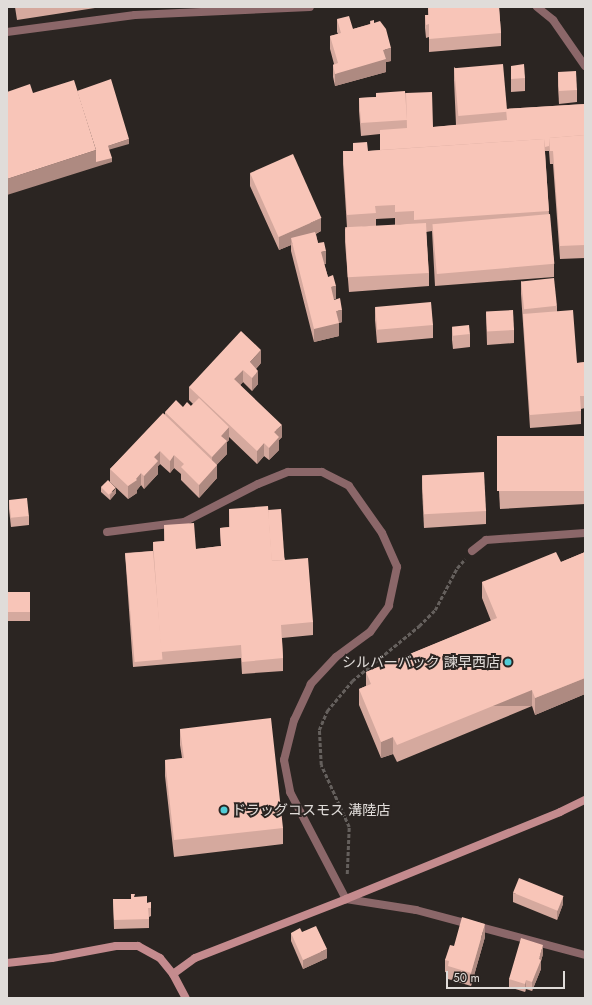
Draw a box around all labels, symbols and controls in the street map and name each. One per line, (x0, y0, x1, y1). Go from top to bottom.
place label: シルバーバック 諫早西店 (342, 654, 500, 670)
marker: シルバーバック 諫早西店 (503, 657, 513, 667)
place label: ドラッグコスモス 溝陸店 (232, 802, 390, 818)
marker: ドラッグコスモス 溝陸店 (219, 805, 229, 815)
scale bar (448, 963, 567, 989)
text: 50 m (453, 969, 480, 987)

